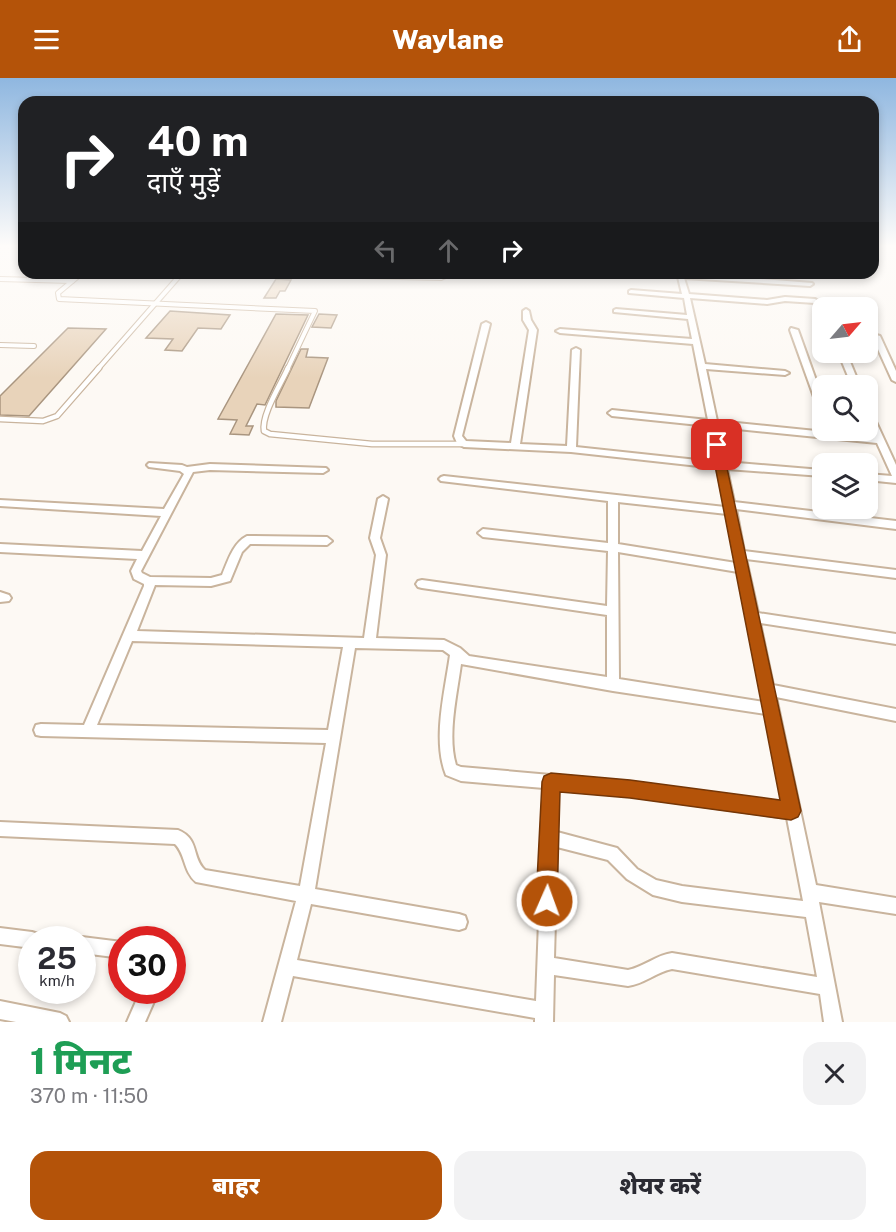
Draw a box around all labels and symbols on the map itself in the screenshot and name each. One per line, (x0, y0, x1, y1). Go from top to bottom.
north arrow (812, 297, 878, 363)
pin (691, 419, 742, 470)
position arrow (515, 869, 579, 933)
speed limit sign: 30 (108, 926, 186, 1004)

